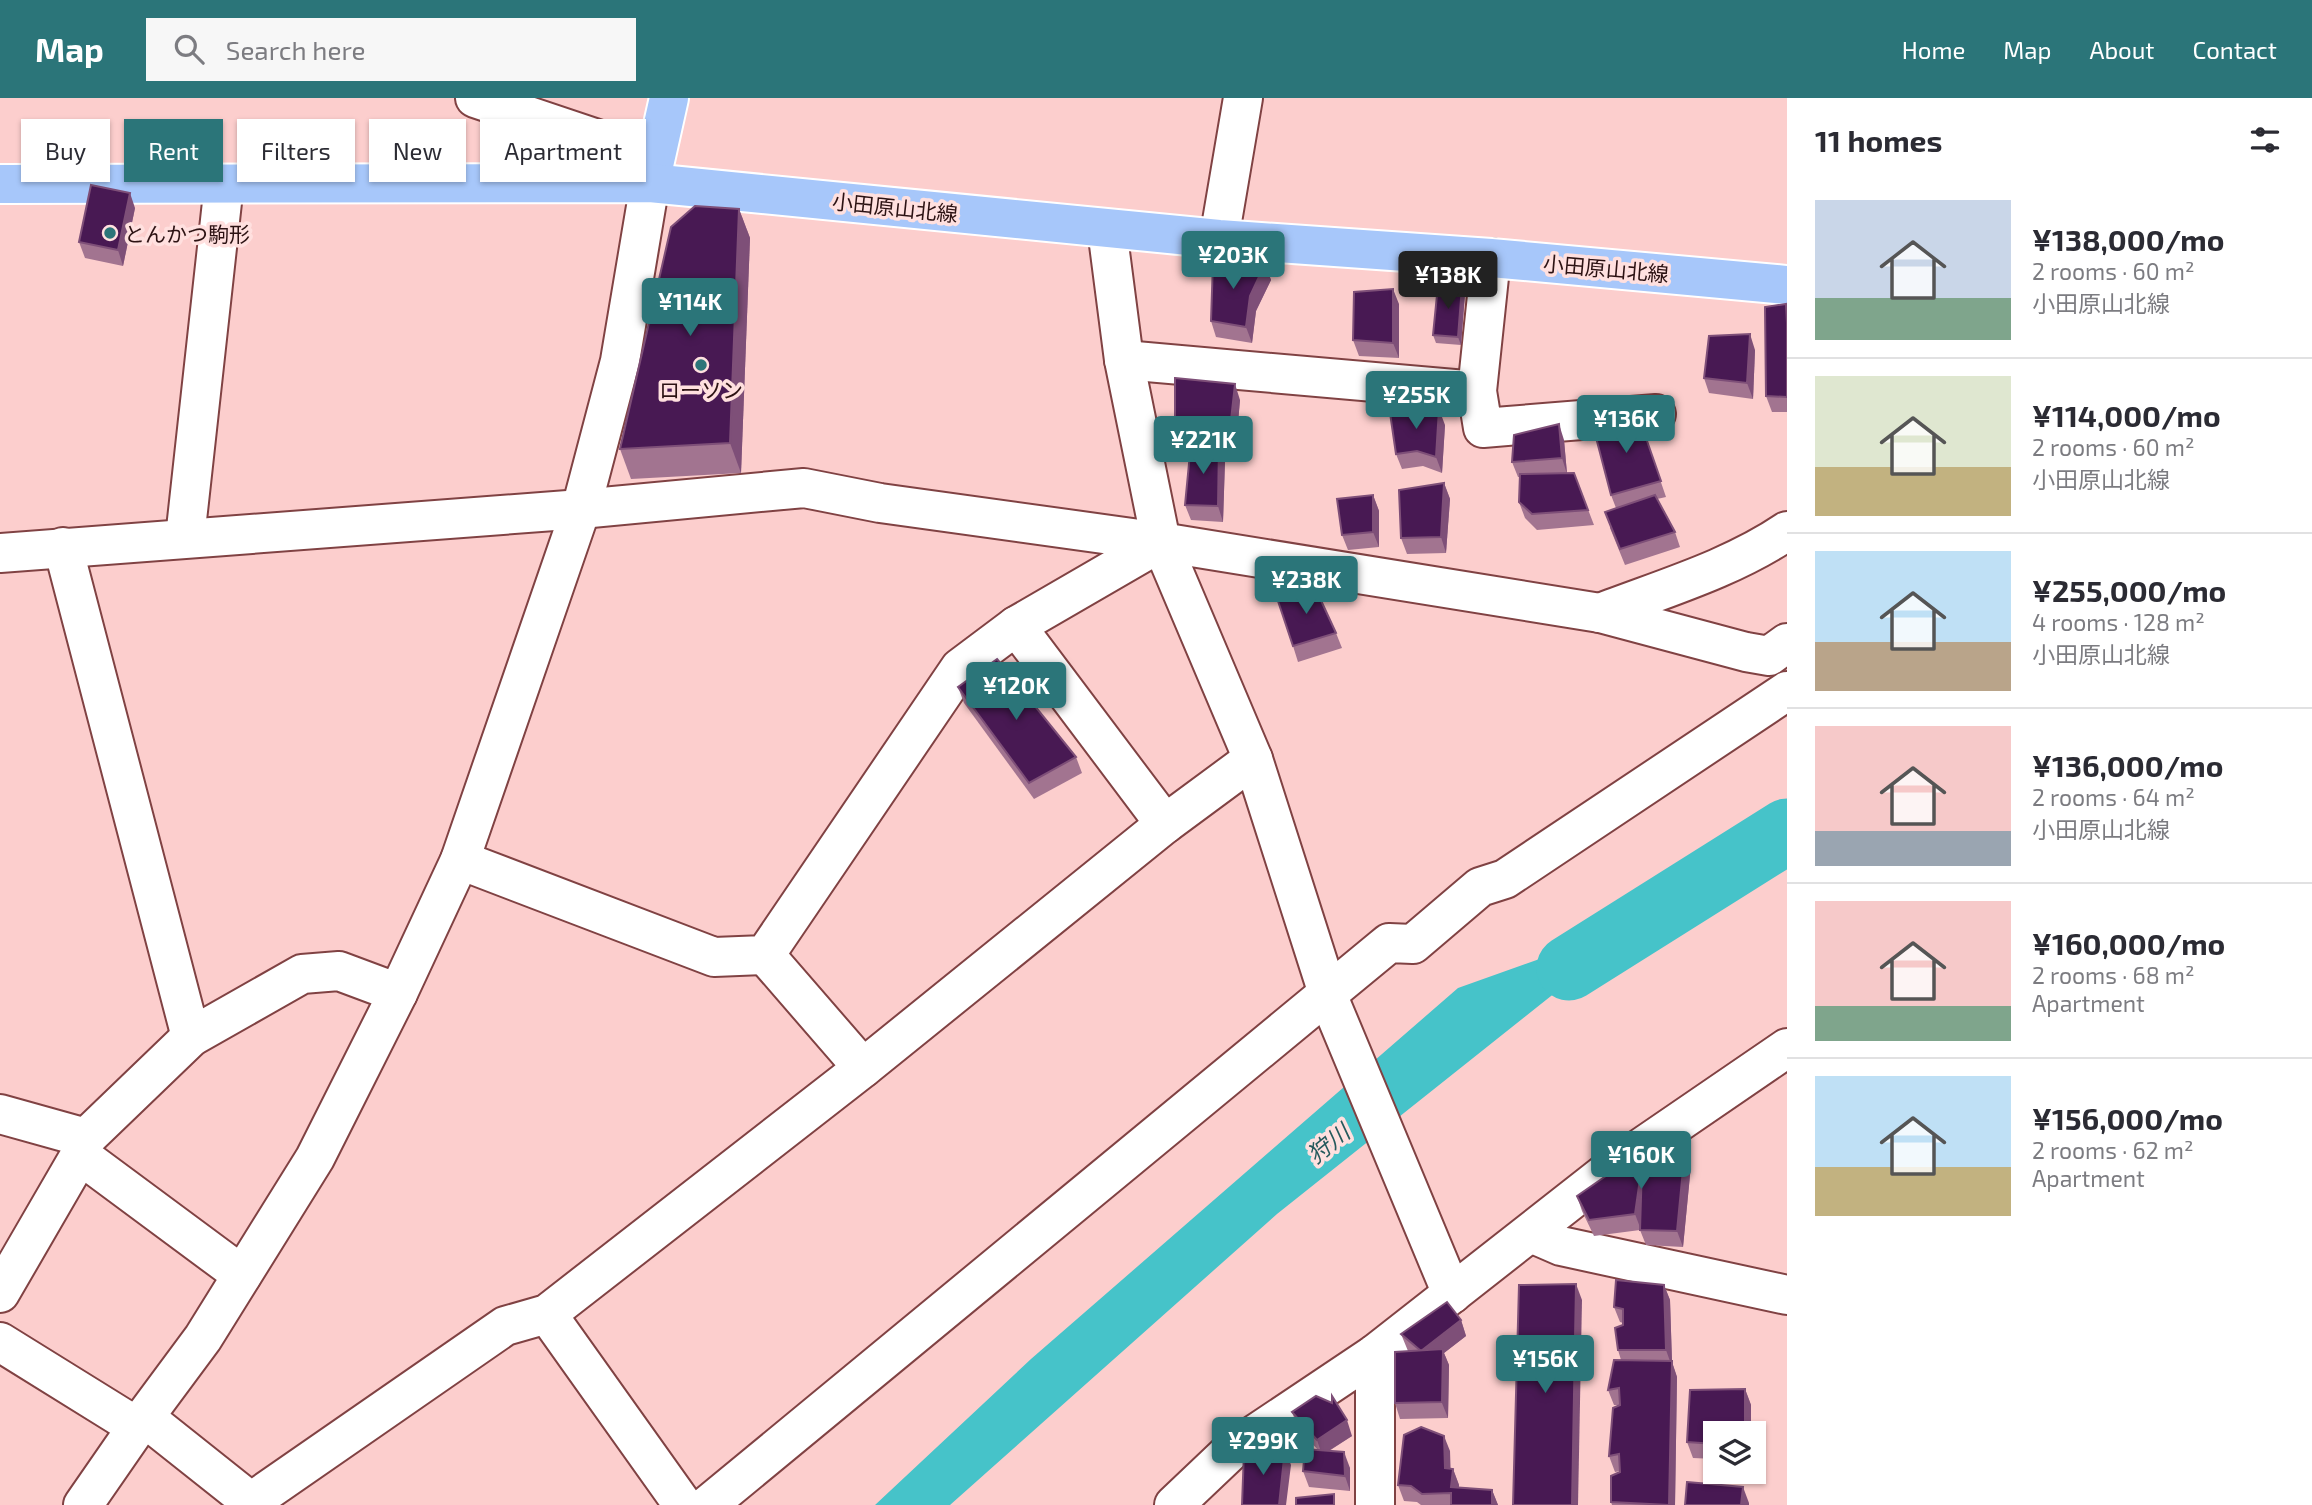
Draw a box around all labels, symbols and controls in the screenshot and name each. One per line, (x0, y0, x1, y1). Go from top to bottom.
search box (146, 18, 636, 81)
text: Map (35, 29, 104, 69)
icon: search (170, 30, 208, 68)
text: Search here (226, 34, 365, 65)
text: Home (1902, 35, 1965, 64)
text: Map (2003, 35, 2051, 64)
text: About (2089, 35, 2155, 64)
text: Contact (2193, 35, 2277, 64)
chip: Buy (21, 119, 110, 182)
chip: Rent (124, 119, 223, 182)
chip: Filters (237, 119, 355, 182)
chip: New (369, 119, 466, 182)
chip: Apartment (480, 119, 646, 182)
icon: filters (2246, 121, 2284, 159)
text: 11 homes (1815, 122, 1942, 158)
street label: 小田原山北線 (831, 188, 959, 226)
place label: とんかつ駒形 (124, 221, 250, 246)
text: ¥138,000/mo (2032, 221, 2224, 257)
marker: とんかつ駒形 (102, 225, 118, 241)
icon: home (1871, 228, 1955, 312)
pin: ¥203K (1184, 232, 1282, 291)
text: ¥203K (1198, 240, 1268, 268)
street label: 小田原山北線 (1542, 250, 1670, 286)
pin: ¥138K (1399, 252, 1497, 311)
text: 2 rooms · 60 m² (2032, 257, 2194, 285)
text: ¥138K (1414, 260, 1482, 288)
pin: ¥114K (641, 278, 739, 338)
text: ¥114K (658, 287, 722, 315)
text: 小田原山北線 (2032, 289, 2170, 317)
marker: ローソン (693, 357, 709, 373)
pin: ¥255K (1367, 372, 1465, 431)
place label: ローソン (659, 377, 743, 402)
text: ¥255K (1382, 380, 1450, 408)
pin: ¥136K (1577, 396, 1675, 455)
text: ¥114,000/mo (2032, 397, 2221, 433)
text: ¥136K (1593, 404, 1659, 432)
icon: home (1871, 404, 1955, 488)
pin: ¥221K (1154, 416, 1252, 476)
text: ¥221K (1170, 425, 1236, 453)
text: 2 rooms · 60 m² (2032, 433, 2194, 461)
text: 小田原山北線 (2032, 465, 2170, 493)
pin: ¥238K (1257, 556, 1355, 616)
text: ¥238K (1271, 565, 1341, 593)
text: ¥255,000/mo (2032, 572, 2226, 608)
icon: home (1871, 579, 1955, 663)
text: 4 rooms · 128 m² (2032, 608, 2205, 636)
text: 小田原山北線 (2032, 640, 2170, 668)
pin: ¥120K (967, 662, 1065, 722)
text: ¥120K (982, 671, 1050, 699)
text: ¥136,000/mo (2032, 747, 2223, 783)
icon: home (1871, 754, 1955, 838)
text: 2 rooms · 64 m² (2032, 783, 2195, 811)
text: 小田原山北線 (2032, 815, 2170, 843)
text: ¥160,000/mo (2032, 925, 2225, 961)
icon: home (1871, 929, 1955, 1013)
text: 2 rooms · 68 m² (2032, 961, 2195, 989)
text: Apartment (2032, 989, 2145, 1017)
text: ¥156,000/mo (2032, 1100, 2223, 1136)
icon: home (1871, 1104, 1955, 1188)
water label: 狩川 (1301, 1116, 1357, 1168)
pin: ¥160K (1592, 1132, 1690, 1191)
text: 2 rooms · 62 m² (2032, 1136, 2194, 1164)
text: ¥160K (1607, 1140, 1675, 1168)
text: Apartment (2032, 1164, 2145, 1192)
pin: ¥156K (1496, 1336, 1594, 1395)
text: ¥156K (1512, 1344, 1578, 1372)
pin: ¥299K (1214, 1418, 1312, 1477)
map controls (1703, 1421, 1766, 1484)
button: layers (1703, 1421, 1766, 1484)
text: ¥299K (1228, 1426, 1298, 1454)

